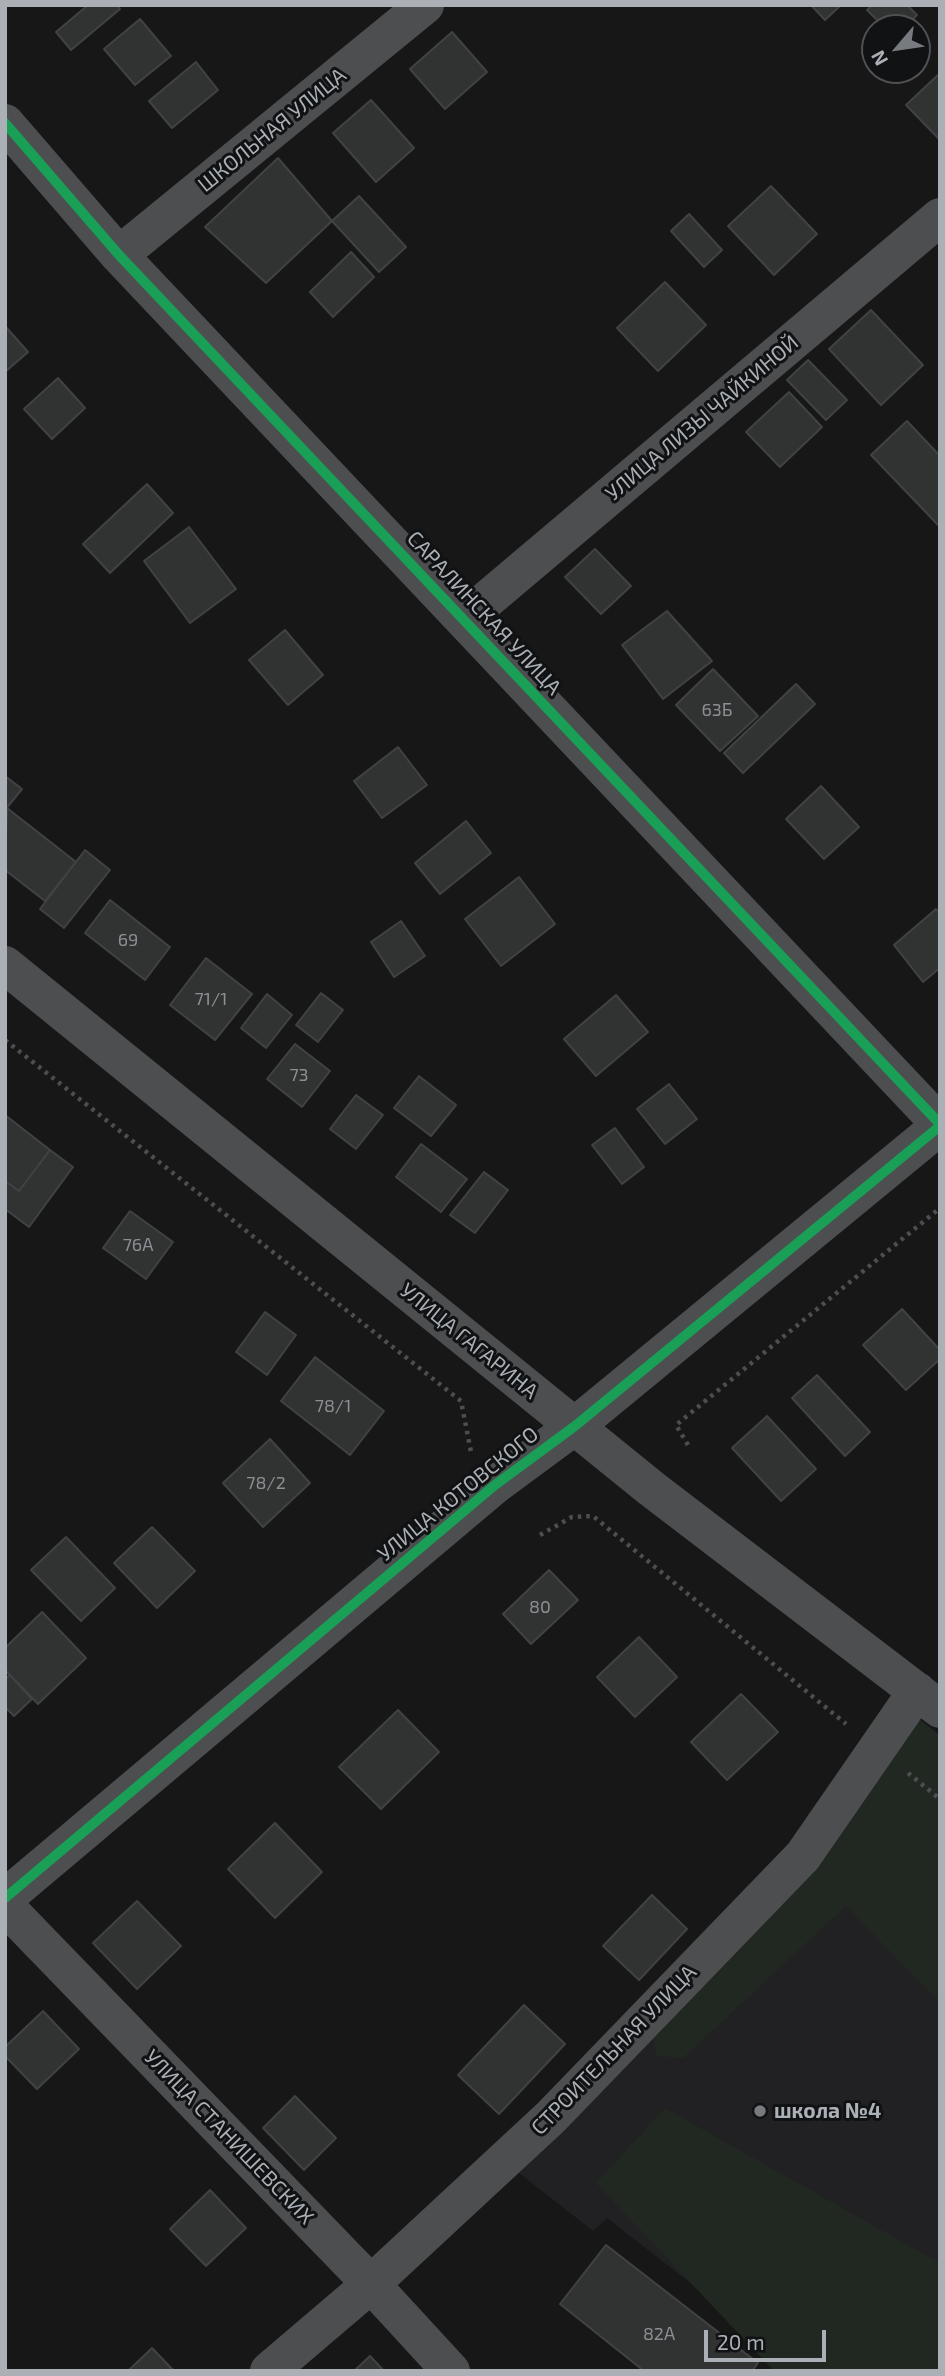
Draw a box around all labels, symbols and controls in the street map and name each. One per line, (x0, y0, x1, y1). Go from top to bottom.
north arrow (861, 14, 931, 84)
text: N (866, 47, 892, 70)
street label: ШКОЛЬНАЯ УЛИЦА (193, 63, 351, 197)
street label: УЛИЦА ЛИЗЫ ЧАЙКИНОЙ (600, 330, 804, 506)
street label: САРАЛИНСКАЯ УЛИЦА (402, 526, 566, 700)
house number: 63Б (701, 699, 733, 721)
house number: 69 (118, 929, 138, 951)
house number: 71/1 (195, 988, 227, 1010)
house number: 73 (289, 1064, 309, 1086)
house number: 76А (123, 1234, 153, 1256)
street label: УЛИЦА ГАГАРИНА (395, 1278, 543, 1404)
house number: 78/1 (315, 1395, 351, 1417)
street label: УЛИЦА КОТОВСКОГО (373, 1421, 543, 1567)
house number: 78/2 (246, 1472, 286, 1494)
house number: 80 (529, 1596, 551, 1618)
street label: СТРОИТЕЛЬНАЯ УЛИЦА (526, 1960, 702, 2140)
street label: УЛИЦА СТАНИШЕВСКИХ (139, 2044, 319, 2230)
place label: школа №4 (774, 2098, 881, 2124)
marker: школа №4 (752, 2103, 768, 2119)
scale bar (707, 2316, 830, 2360)
house number: 82А (643, 2323, 675, 2345)
text: 20 m (717, 2329, 765, 2354)

